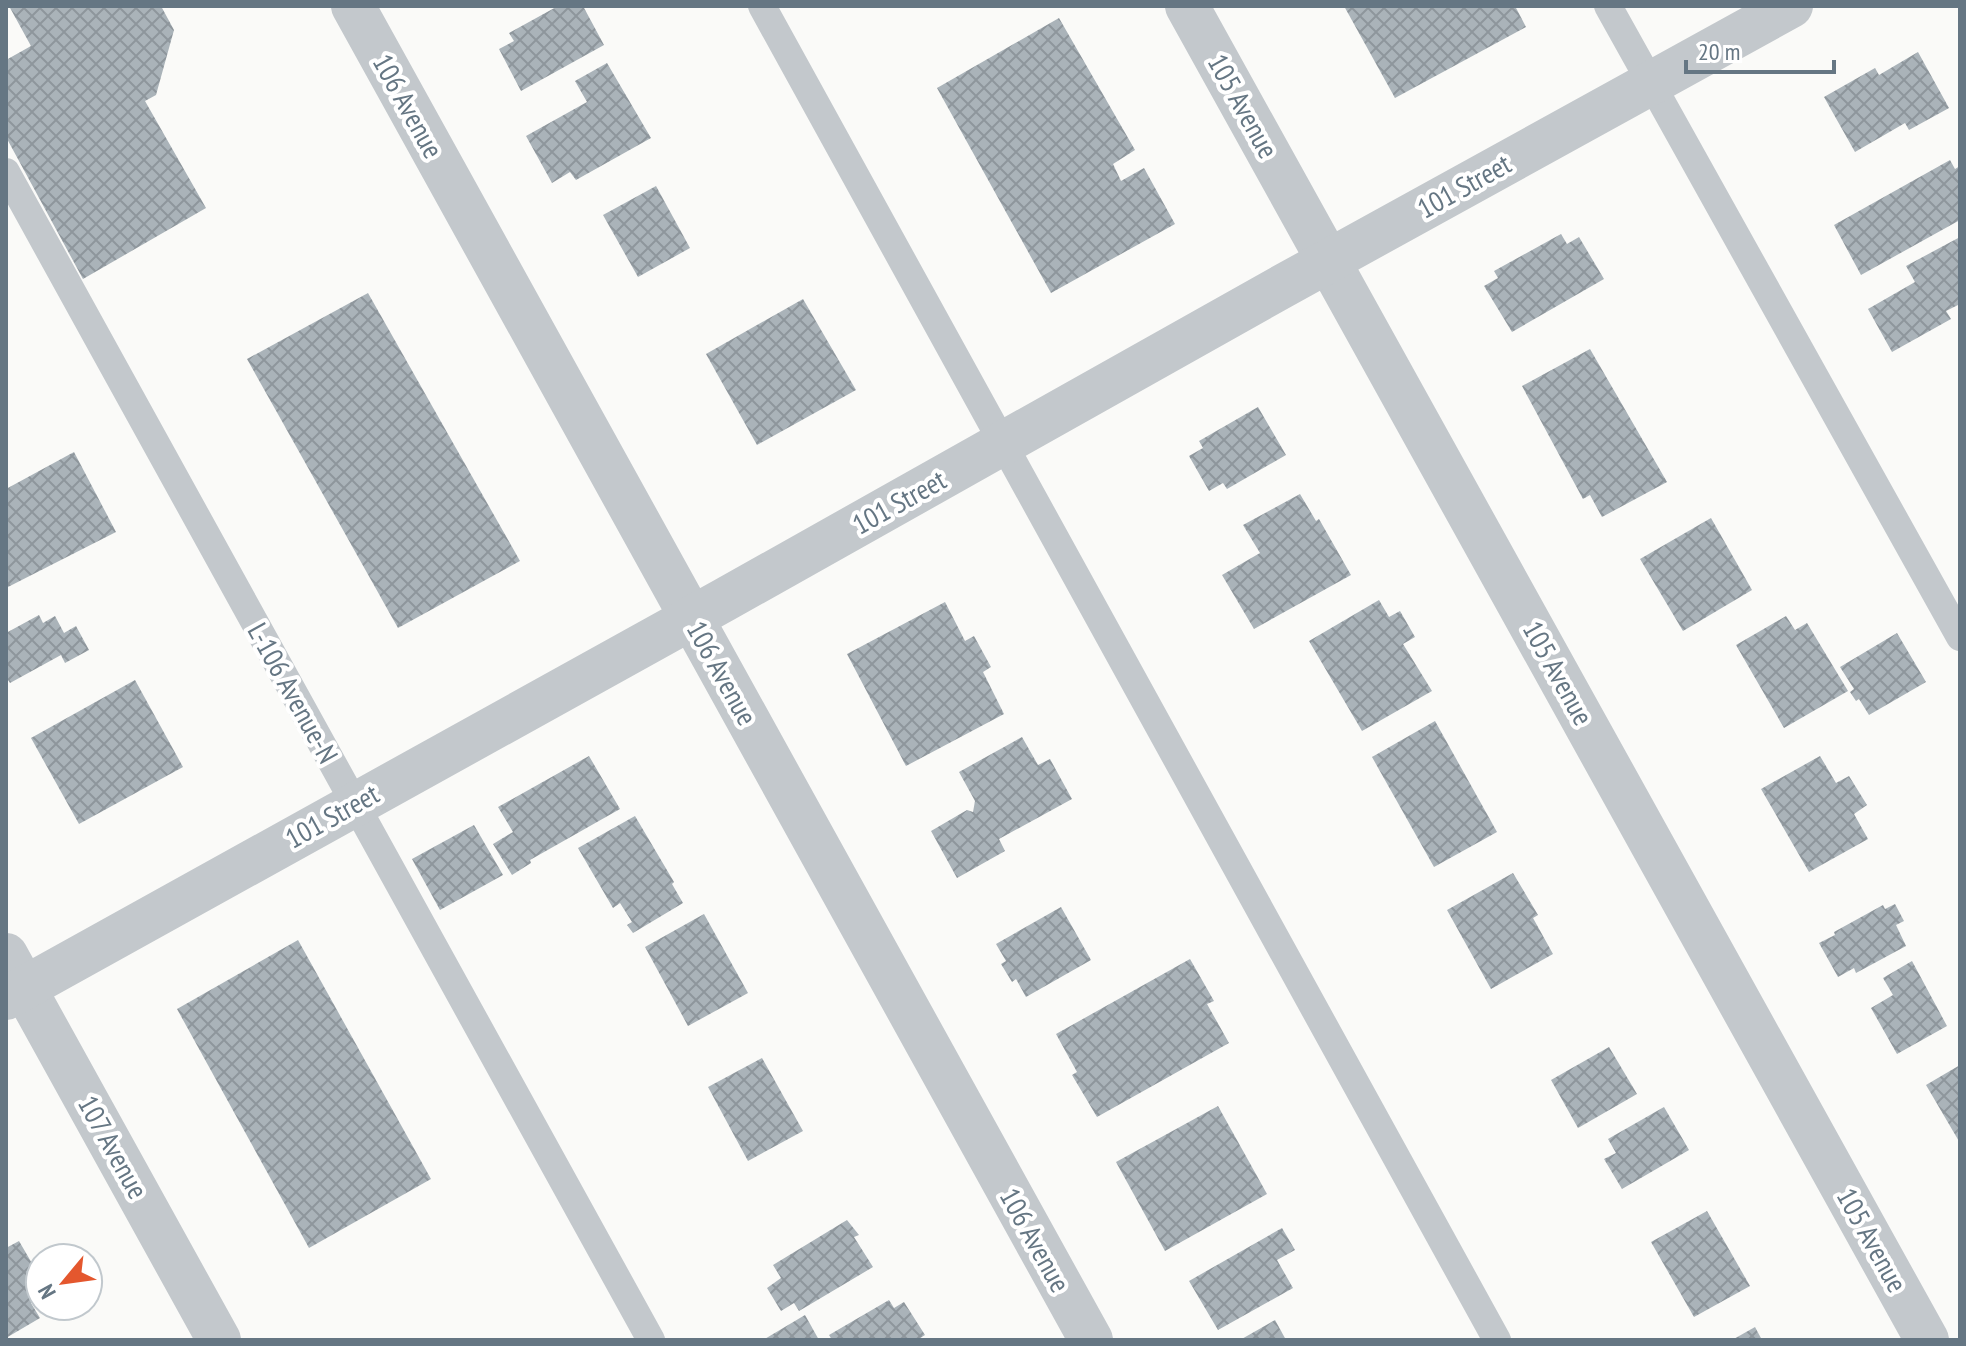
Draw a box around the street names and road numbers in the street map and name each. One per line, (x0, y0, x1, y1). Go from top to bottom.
street label: 106 Avenue (365, 47, 452, 164)
street label: 105 Avenue (1200, 47, 1287, 164)
street label: 101 Street (1410, 145, 1517, 226)
street label: 101 Street (845, 461, 952, 542)
street label: 106 Avenue (679, 614, 766, 731)
street label: 105 Avenue (1515, 614, 1602, 731)
street label: L-106 Avenue-N (240, 616, 347, 770)
street label: 101 Street (278, 775, 385, 856)
street label: 107 Avenue (70, 1089, 157, 1205)
street label: 106 Avenue (992, 1181, 1079, 1298)
street label: 105 Avenue (1829, 1181, 1916, 1298)

